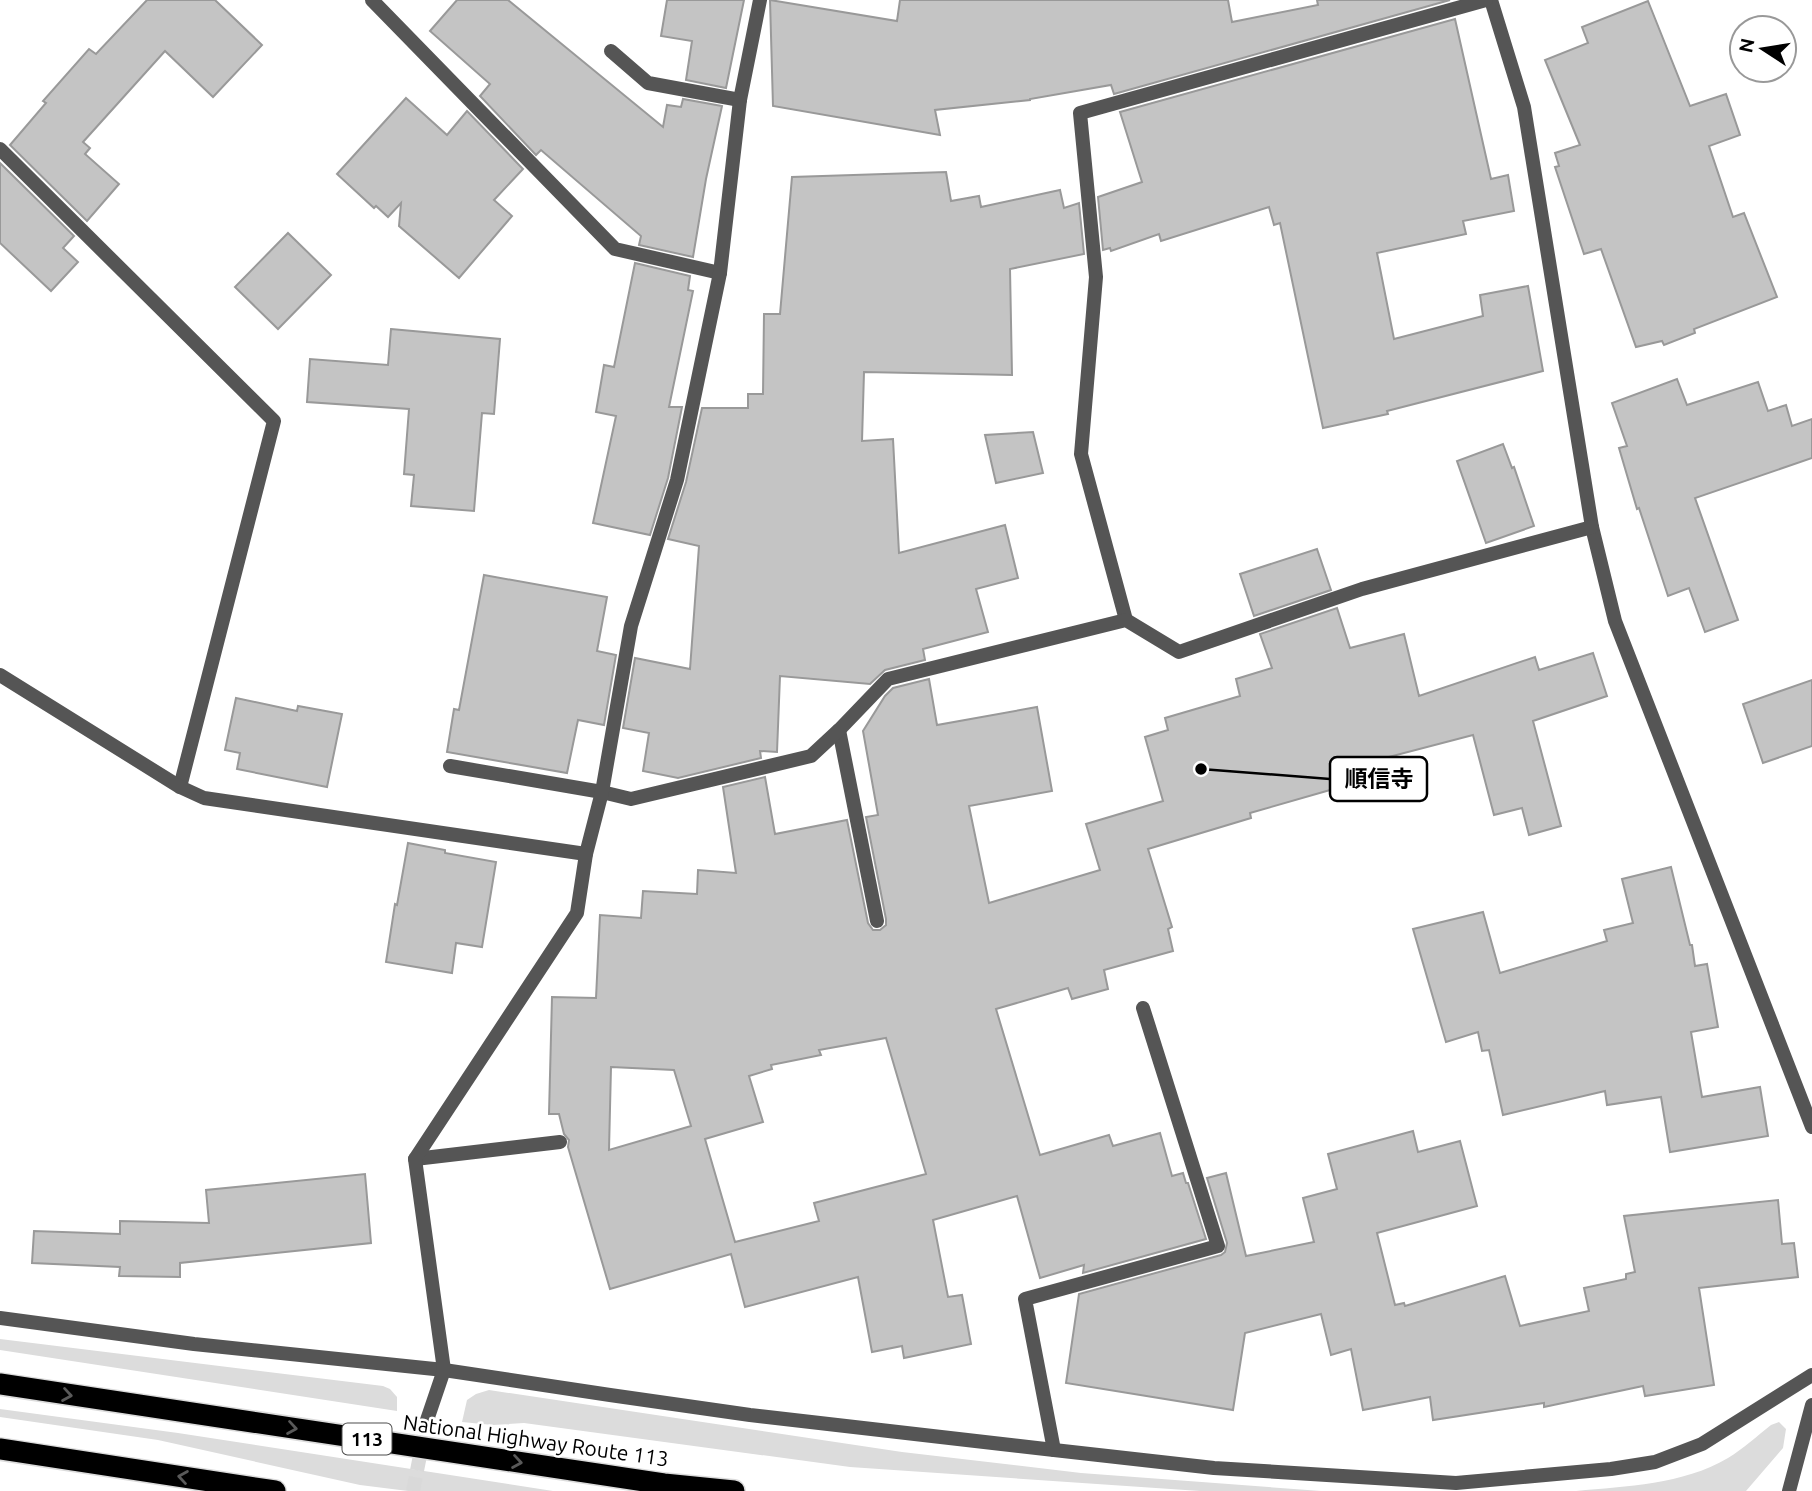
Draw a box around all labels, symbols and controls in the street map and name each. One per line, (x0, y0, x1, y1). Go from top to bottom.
north arrow (1728, 14, 1798, 84)
text: N (1734, 36, 1759, 55)
callout: 順信寺 (1330, 757, 1427, 801)
text: 順信寺 (1345, 766, 1414, 791)
one-way arrow (62, 1387, 73, 1402)
street label: National Highway Route 113 (402, 1409, 670, 1471)
one-way arrow (287, 1421, 298, 1436)
road number: 113 (342, 1424, 392, 1455)
one-way arrow (512, 1454, 523, 1469)
one-way arrow (177, 1470, 189, 1485)

